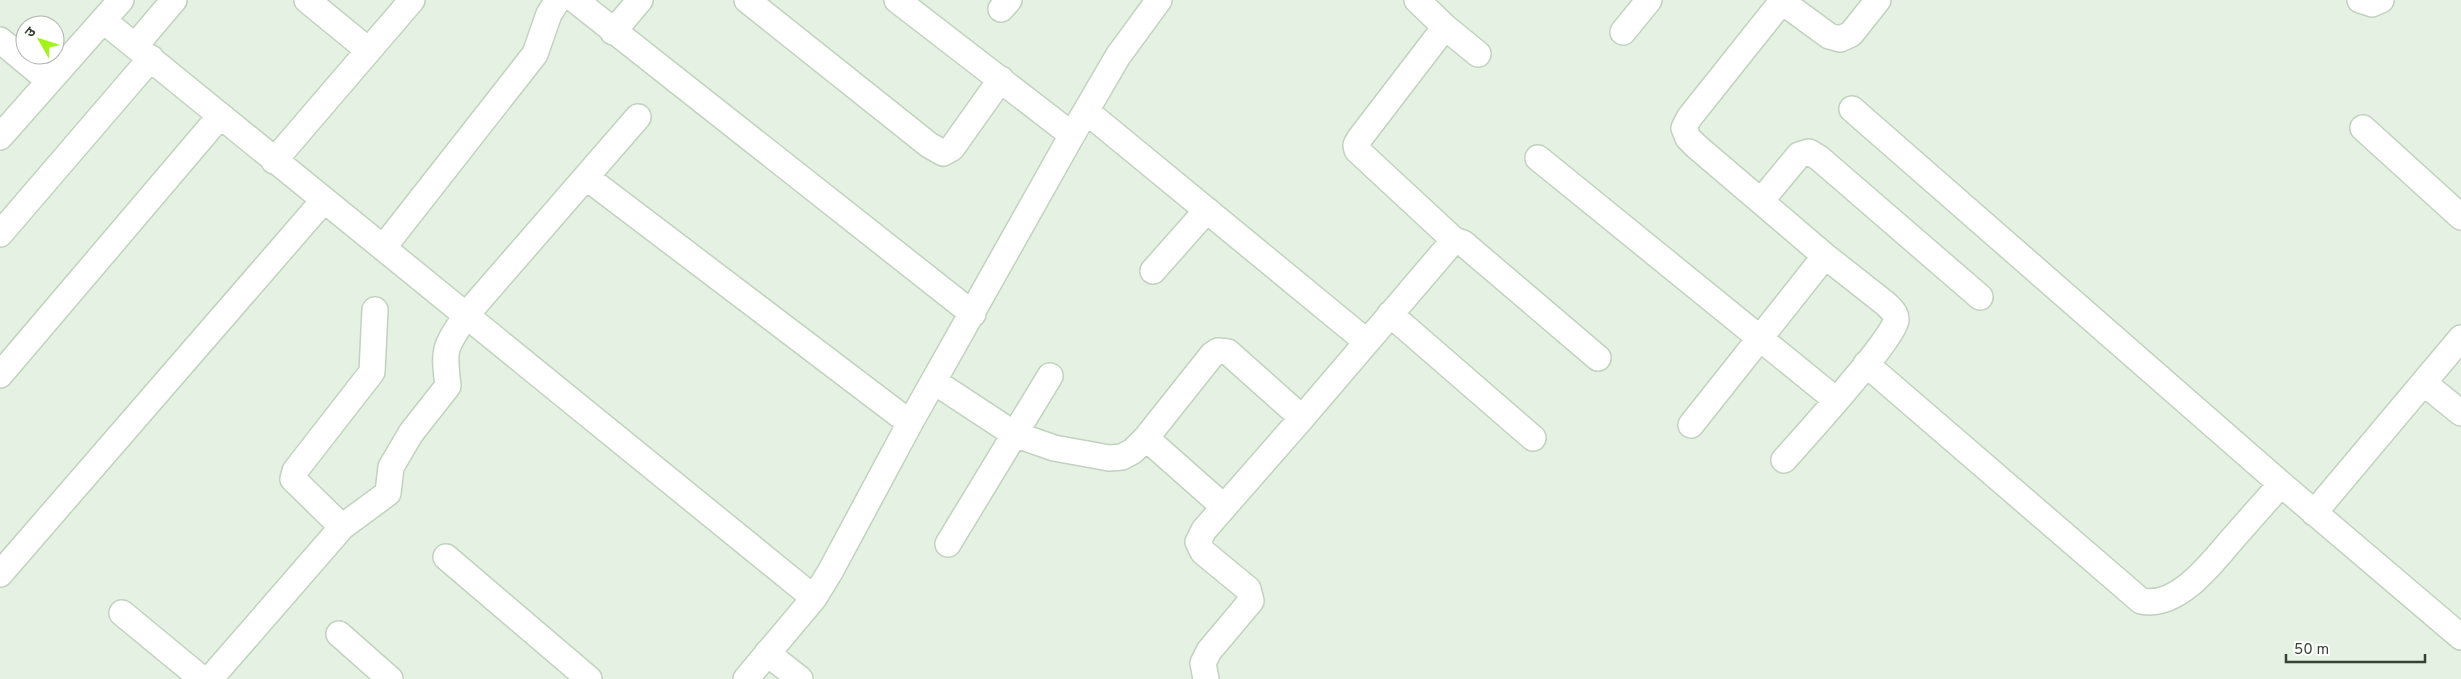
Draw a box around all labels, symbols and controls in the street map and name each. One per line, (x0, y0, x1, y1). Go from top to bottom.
north arrow (15, 15, 65, 65)
text: उ (22, 24, 41, 41)
scale bar (2286, 632, 2425, 664)
text: 50 m (2294, 641, 2329, 660)

